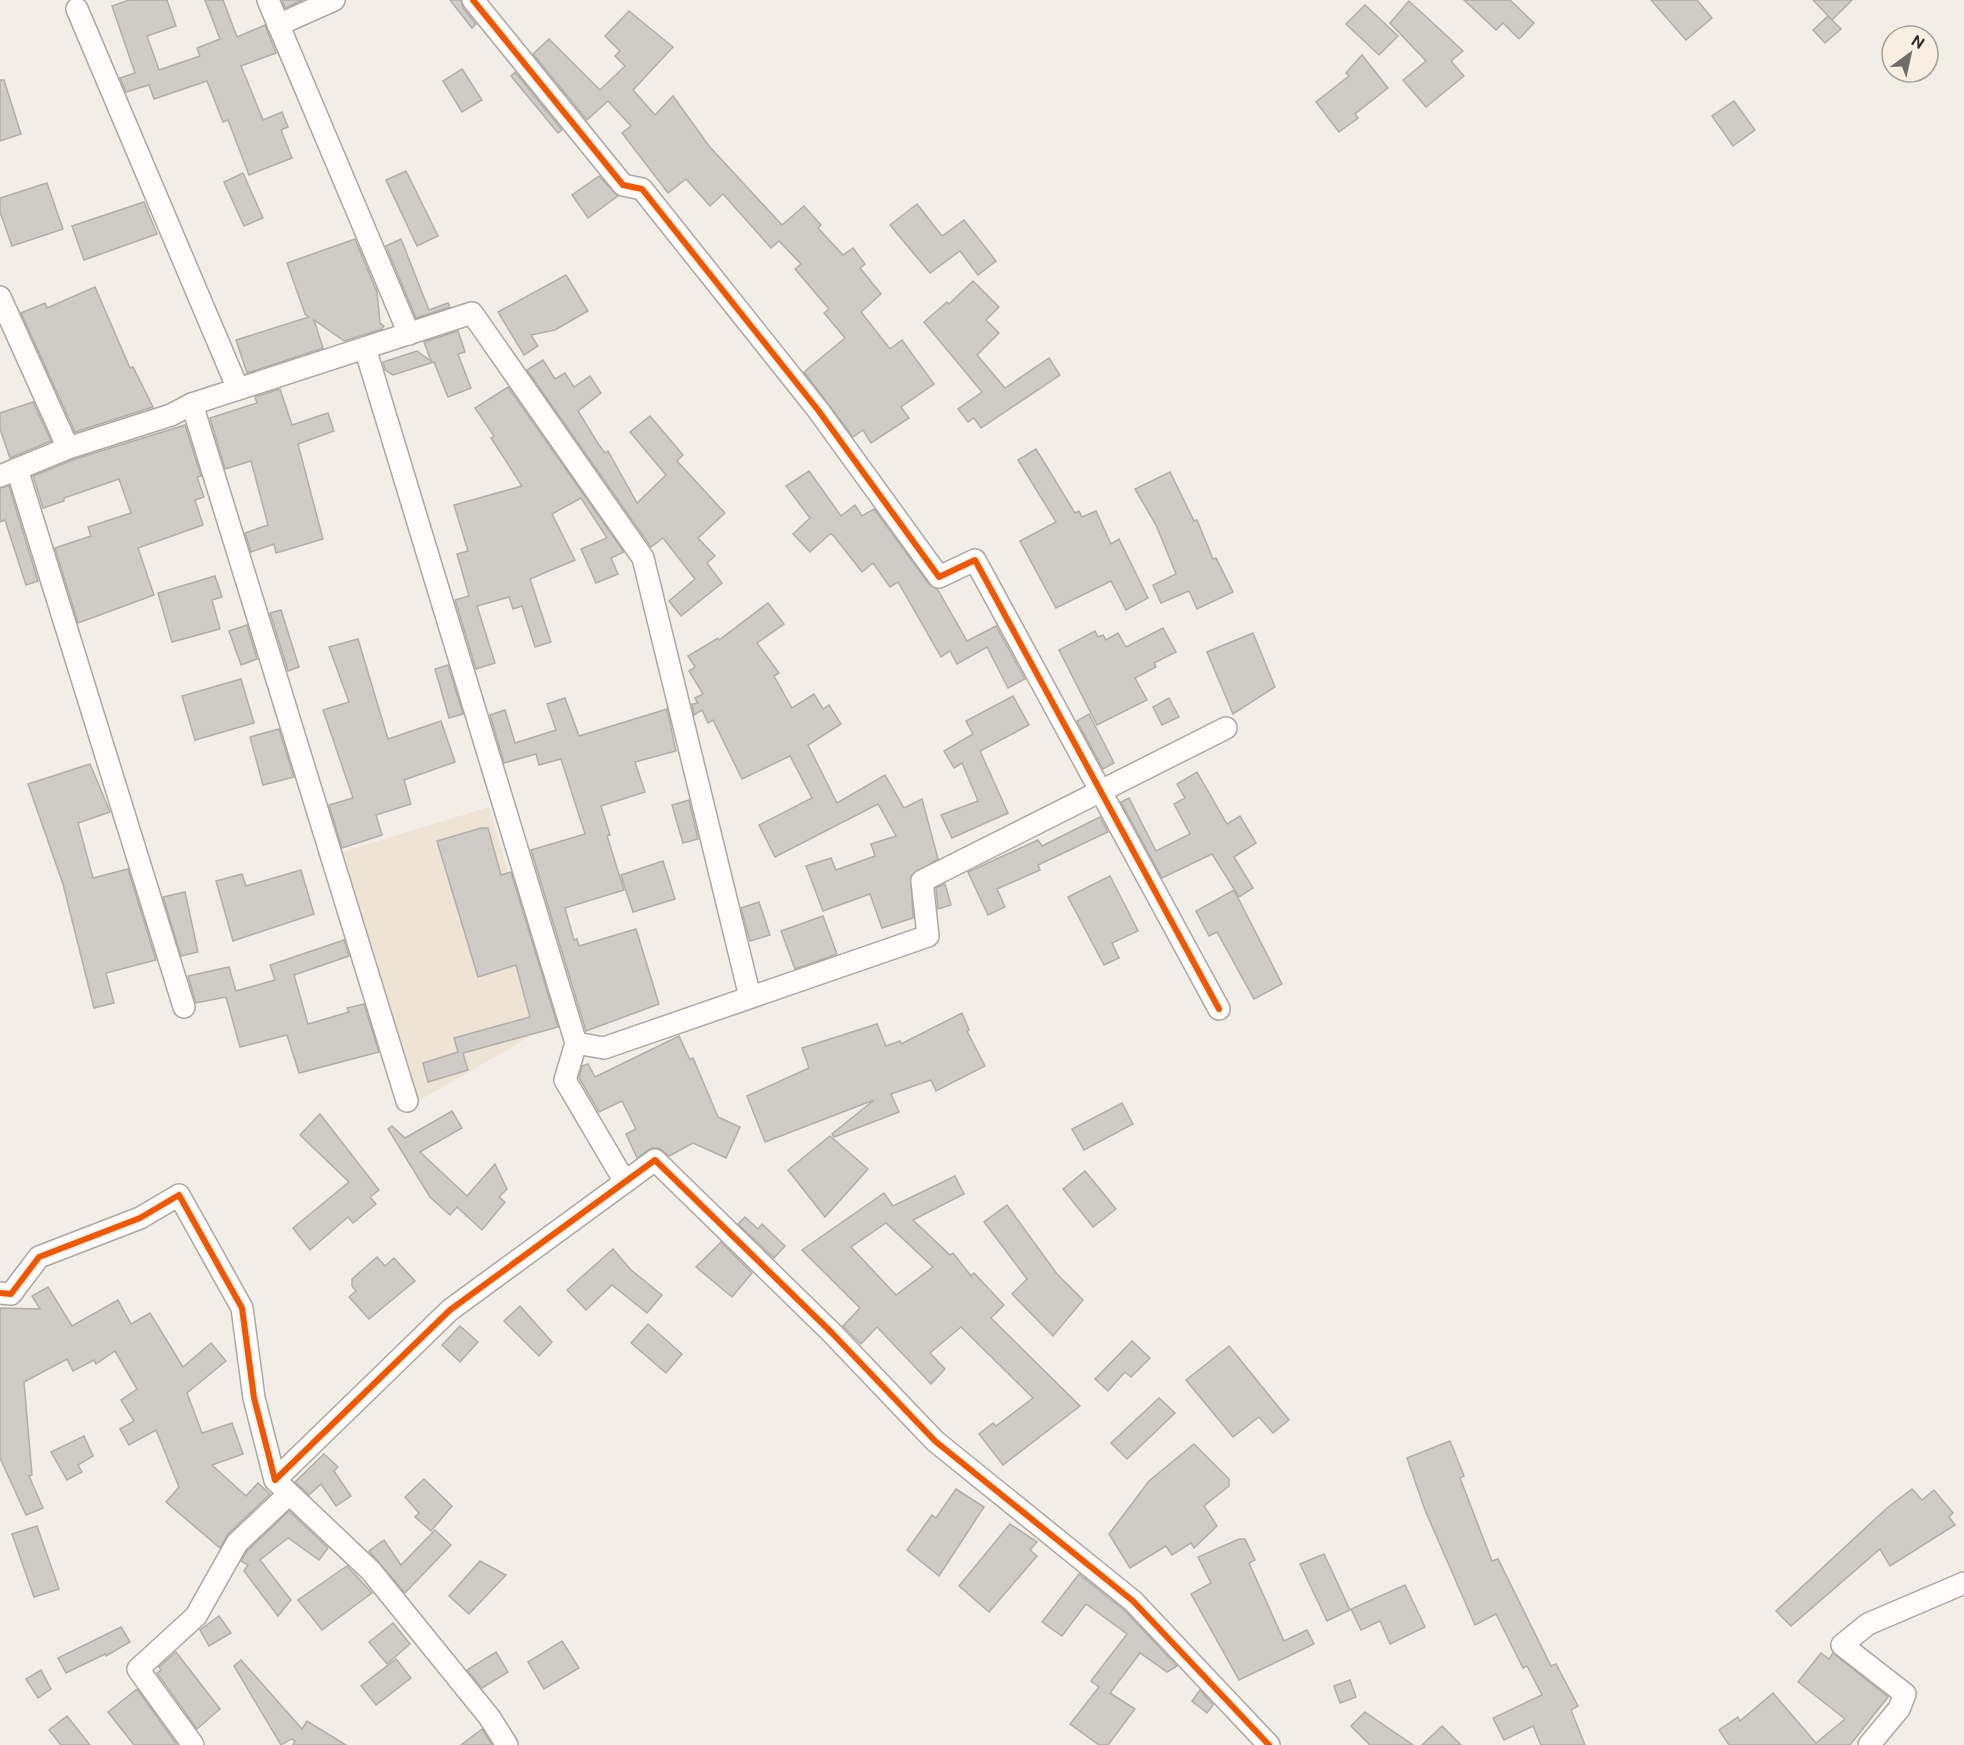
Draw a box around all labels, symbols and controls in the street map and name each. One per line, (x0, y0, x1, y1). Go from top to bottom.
north arrow (1880, 24, 1940, 84)
text: N (1908, 31, 1928, 52)

